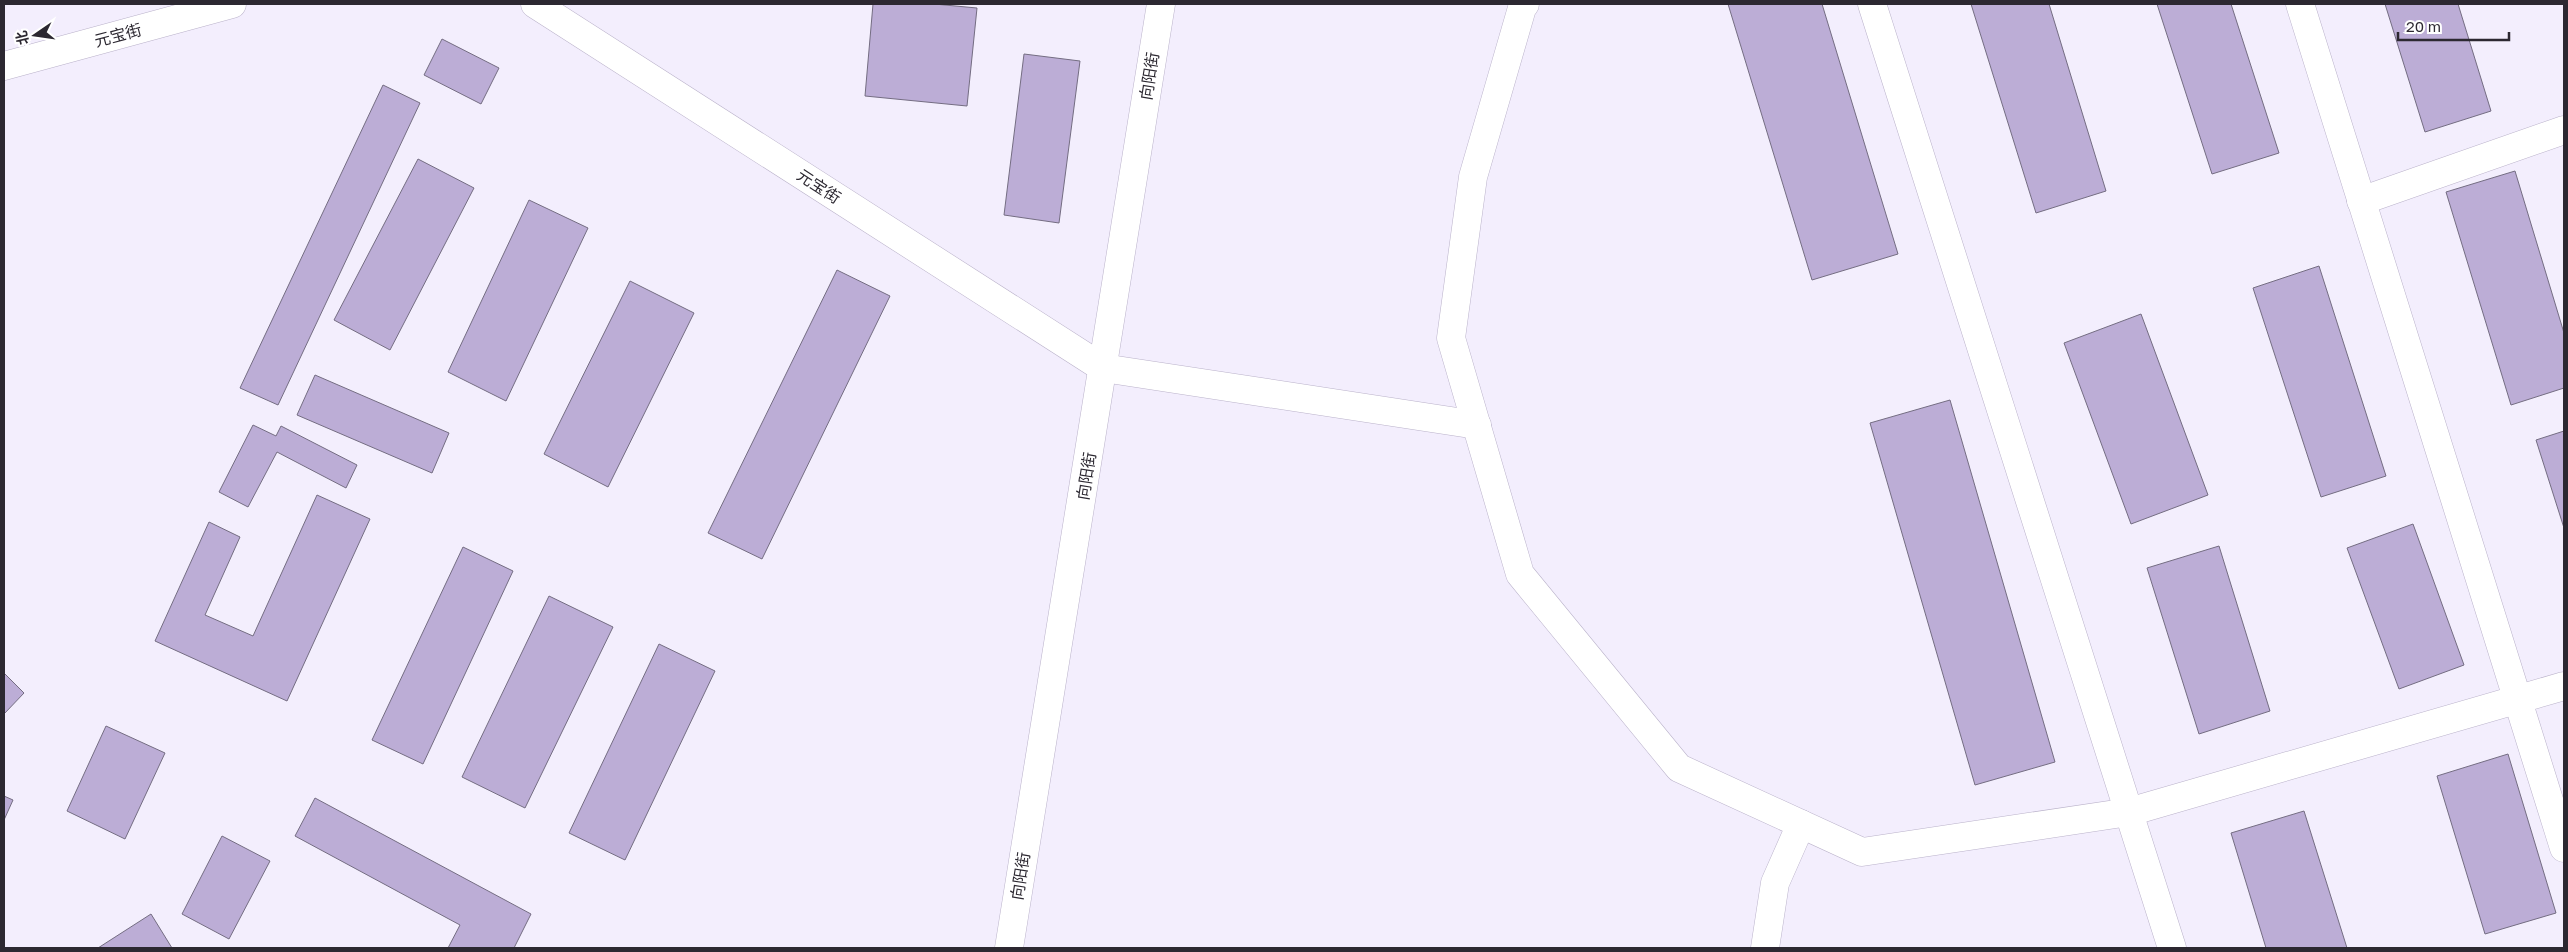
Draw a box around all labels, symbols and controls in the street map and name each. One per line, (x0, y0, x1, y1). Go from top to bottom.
north arrow (10, 10, 60, 60)
scale bar (2398, 10, 2509, 42)
text: 20 m (2406, 17, 2441, 35)
street label: 元宝街 (92, 19, 144, 51)
text: 北 (12, 29, 32, 47)
street label: 向阳街 (1135, 51, 1163, 101)
street label: 元宝街 (793, 165, 845, 207)
street label: 向阳街 (1072, 451, 1100, 501)
street label: 向阳街 (1006, 851, 1034, 901)

